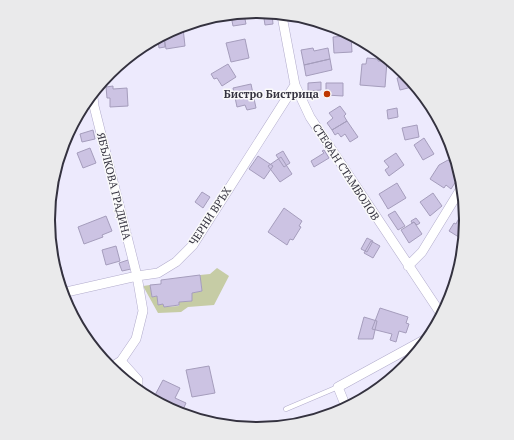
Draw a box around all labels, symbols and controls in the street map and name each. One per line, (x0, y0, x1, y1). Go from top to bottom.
place label: Бистро Бистрица (224, 87, 319, 101)
marker: Бистро Бистрица (322, 89, 332, 99)
street label: СТЕФАН СТАМБОЛОВ (309, 121, 383, 223)
street label: ЯБЪЛКОВА ГРАДИНА (94, 131, 134, 242)
street label: ЧЕРНИ ВРЪХ (186, 184, 234, 248)

